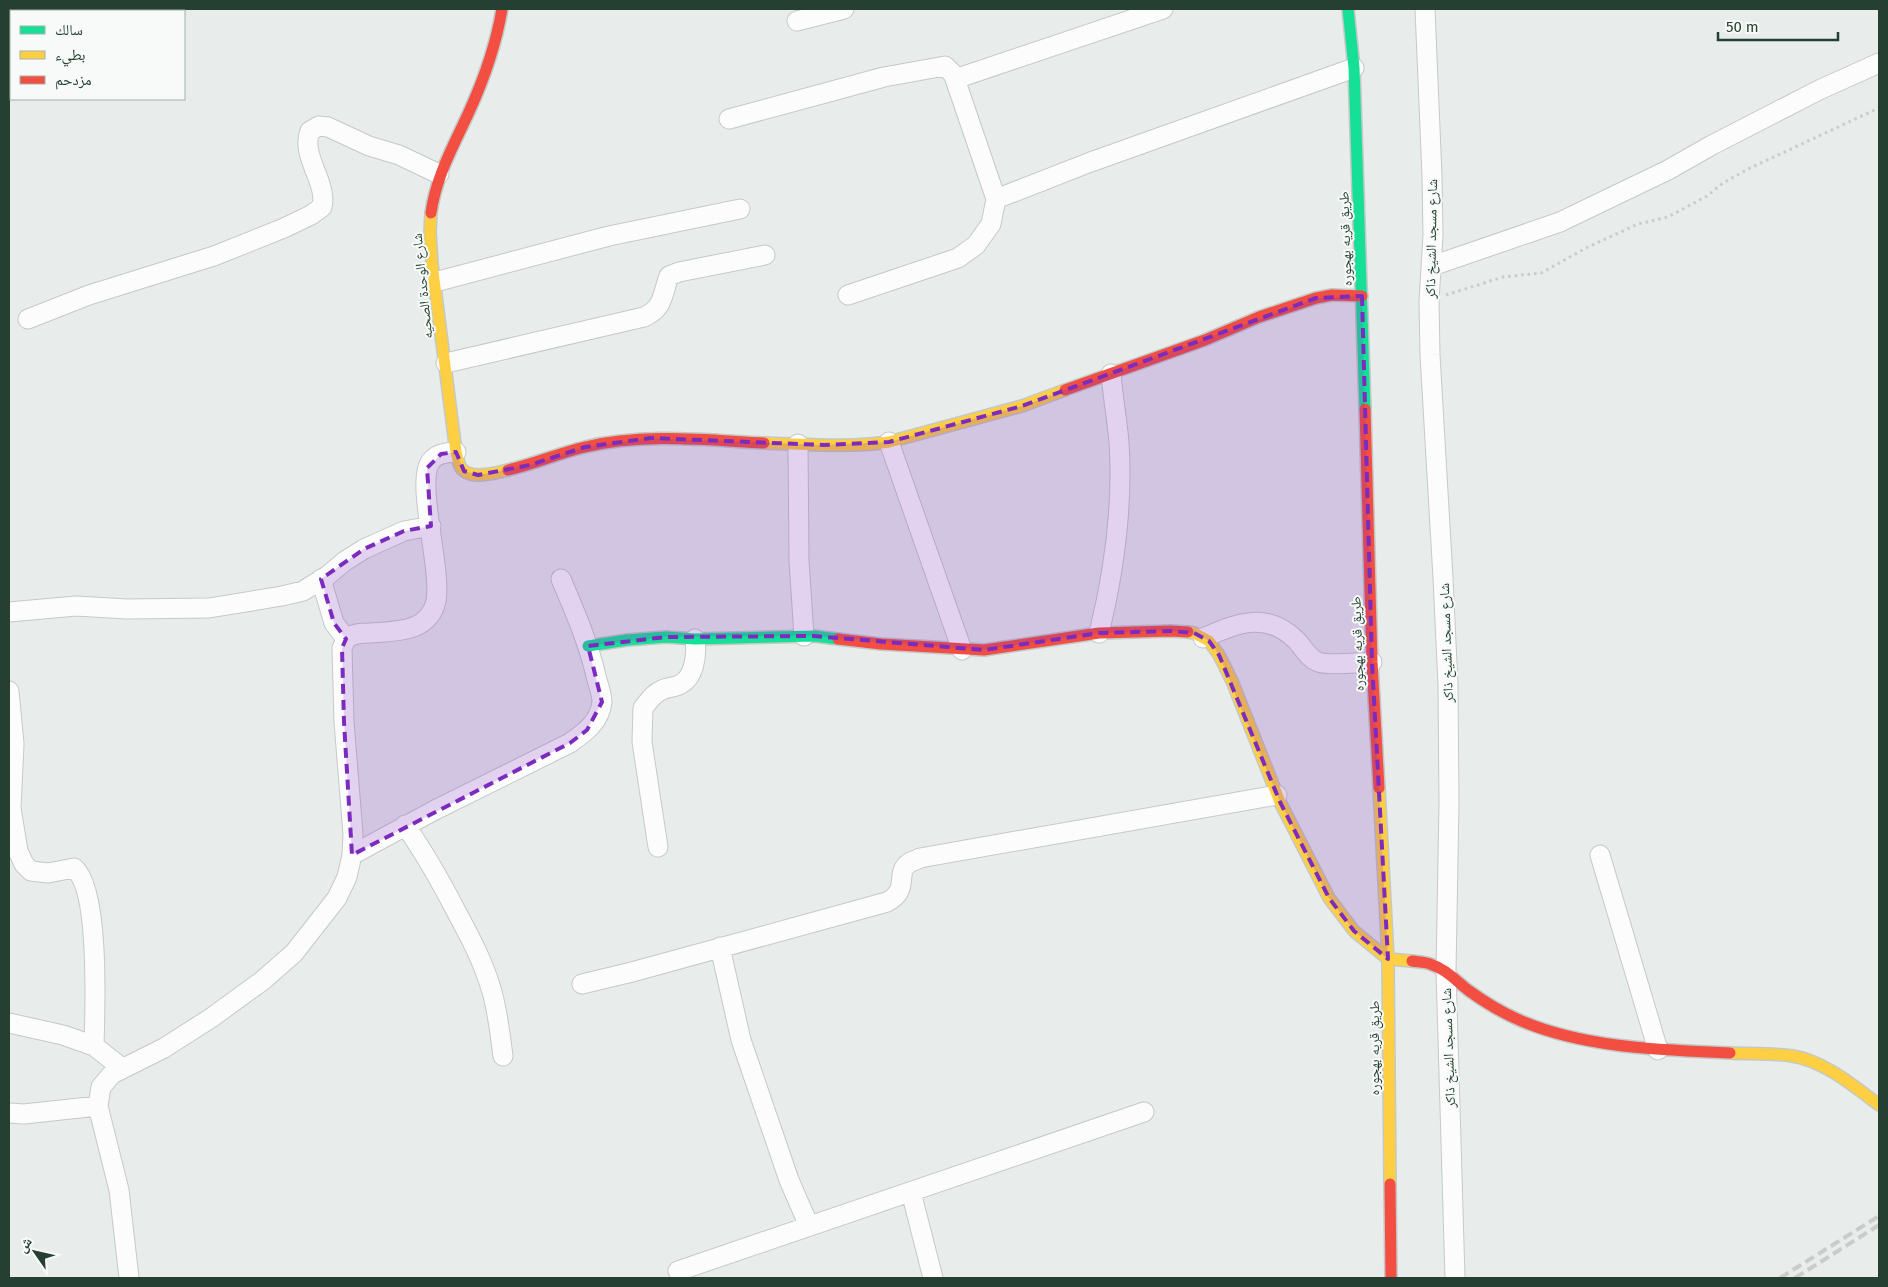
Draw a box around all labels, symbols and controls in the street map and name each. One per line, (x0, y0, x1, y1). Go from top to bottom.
legend (10, 10, 185, 100)
scale bar (1718, 10, 1838, 42)
text: 50 m (1726, 18, 1759, 36)
text: سالك (55, 21, 83, 39)
text: بطيء (55, 46, 85, 67)
text: مزدحم (55, 71, 92, 90)
street label: شارع مسجد الشيخ ذاكر (1422, 179, 1442, 300)
street label: طريق قريه بهجوره (1335, 191, 1357, 287)
street label: شارع الوحدة الصحيه (409, 232, 437, 340)
street label: شارع مسجد الشيخ ذاكر (1436, 583, 1458, 704)
street label: طريق قريه بهجوره (1347, 596, 1369, 692)
street label: شارع مسجد الشيخ ذاكر (1438, 988, 1460, 1109)
street label: طريق قريه بهجوره (1366, 1001, 1384, 1095)
north arrow (10, 1227, 60, 1277)
text: ش (13, 1234, 36, 1256)

